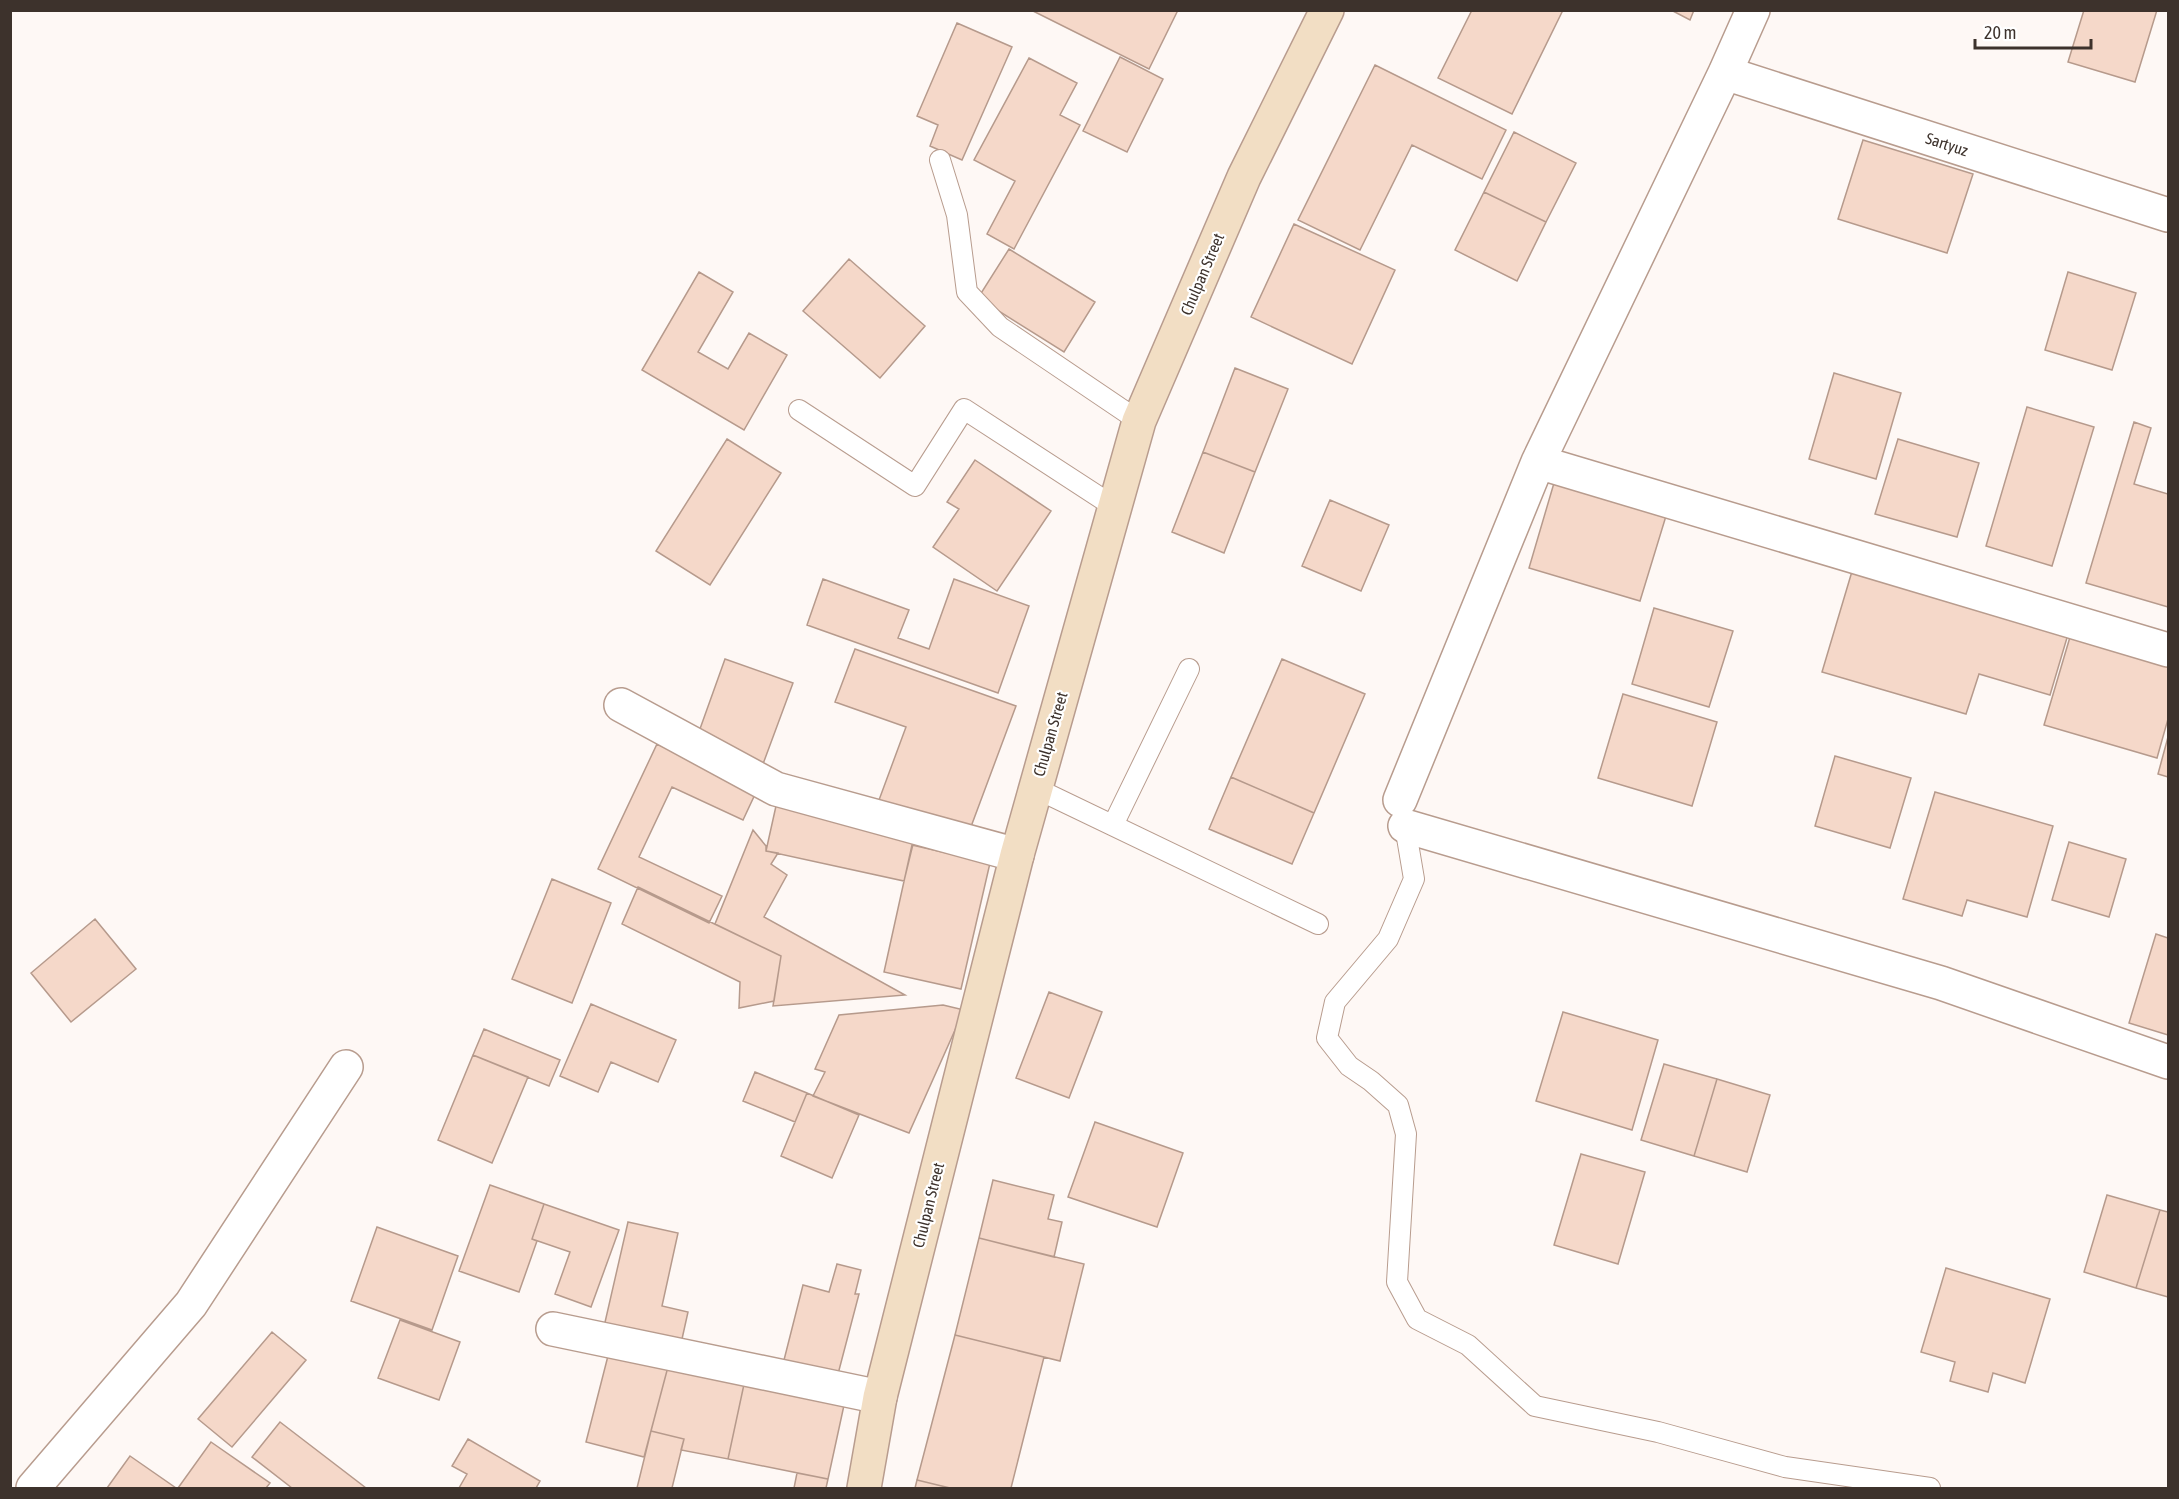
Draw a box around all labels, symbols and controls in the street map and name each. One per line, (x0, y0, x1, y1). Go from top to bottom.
scale bar (1975, 12, 2090, 50)
text: 20 m (1984, 22, 2016, 43)
street label: Sartyuz (1923, 129, 1971, 160)
street label: Chulpan Street (1177, 230, 1228, 318)
street label: Chulpan Street (1029, 689, 1072, 779)
street label: Chulpan Street (909, 1160, 948, 1250)

